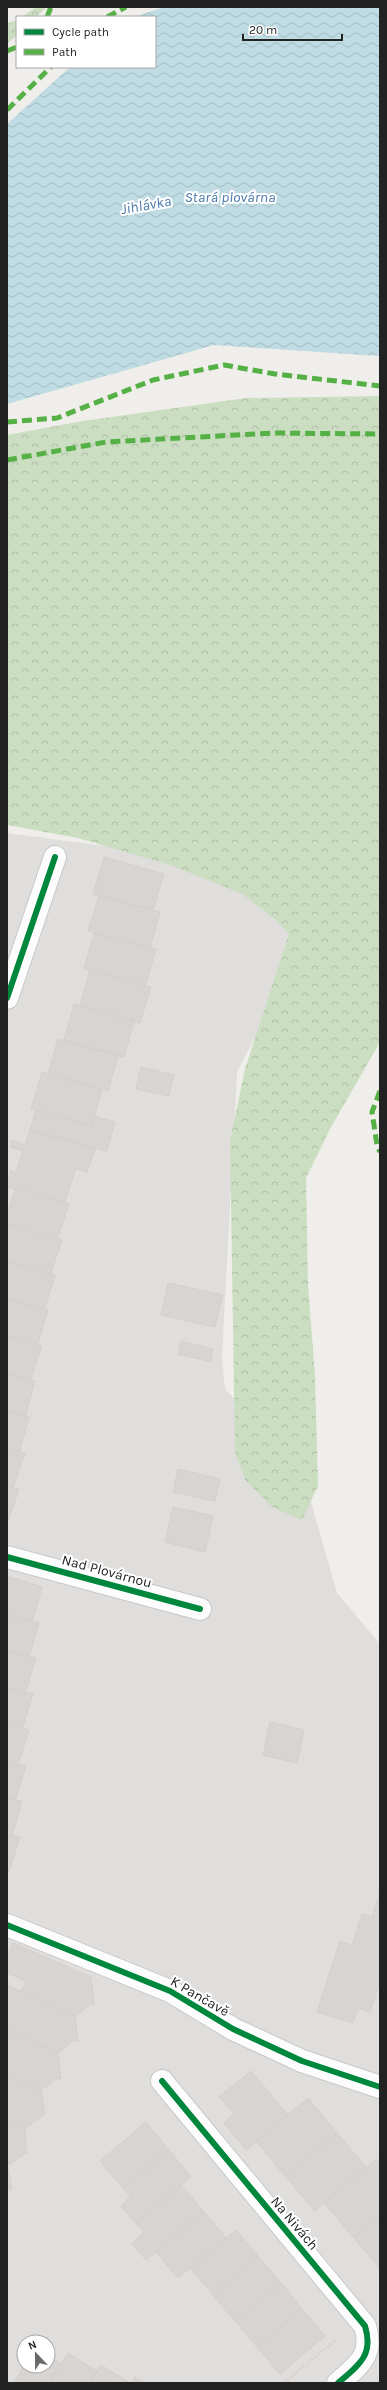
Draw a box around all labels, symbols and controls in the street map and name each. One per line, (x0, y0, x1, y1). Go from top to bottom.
legend (16, 16, 156, 68)
scale bar (243, 16, 342, 42)
text: 20 m (249, 23, 277, 37)
text: Cycle path (52, 25, 109, 39)
text: Path (52, 45, 77, 59)
water label: Stará plovárna (184, 188, 276, 206)
water label: Jihlávka (119, 192, 173, 218)
street label: Nad Plovárnou (60, 1551, 154, 1592)
street label: K Pančavě (167, 1973, 232, 2020)
street label: Na Nivách (267, 2193, 322, 2254)
north arrow (16, 2334, 56, 2374)
text: N (26, 2338, 39, 2353)

